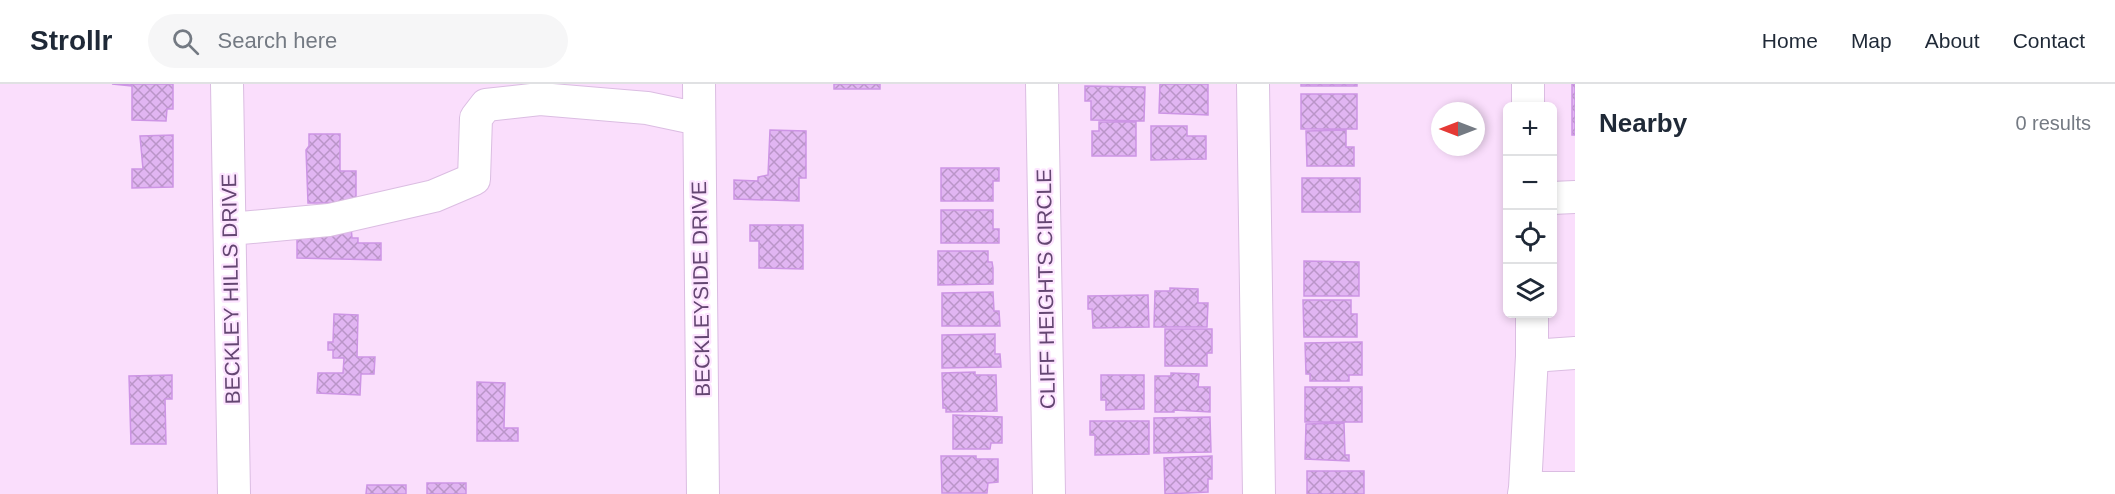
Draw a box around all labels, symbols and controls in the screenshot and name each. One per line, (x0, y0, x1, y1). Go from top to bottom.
search box (148, 14, 568, 68)
text: Strollr (30, 25, 112, 56)
icon: search (169, 25, 202, 58)
text: Search here (217, 28, 337, 53)
text: Home (1762, 29, 1818, 52)
text: Map (1851, 29, 1892, 52)
text: About (1925, 29, 1980, 52)
text: Contact (2013, 29, 2085, 52)
north arrow (1431, 102, 1485, 156)
map controls (1503, 102, 1557, 318)
button: + (1503, 102, 1557, 156)
text: Nearby (1599, 108, 1687, 138)
text: 0 results (2015, 112, 2091, 134)
button: − (1503, 156, 1557, 210)
street label: CLIFF HEIGHTS CIRCLE (1032, 169, 1059, 409)
street label: BECKLEY HILLS DRIVE (217, 173, 244, 405)
street label: BECKLEYSIDE DRIVE (687, 181, 714, 397)
button: locate (1503, 210, 1557, 264)
button: layers (1503, 264, 1557, 318)

